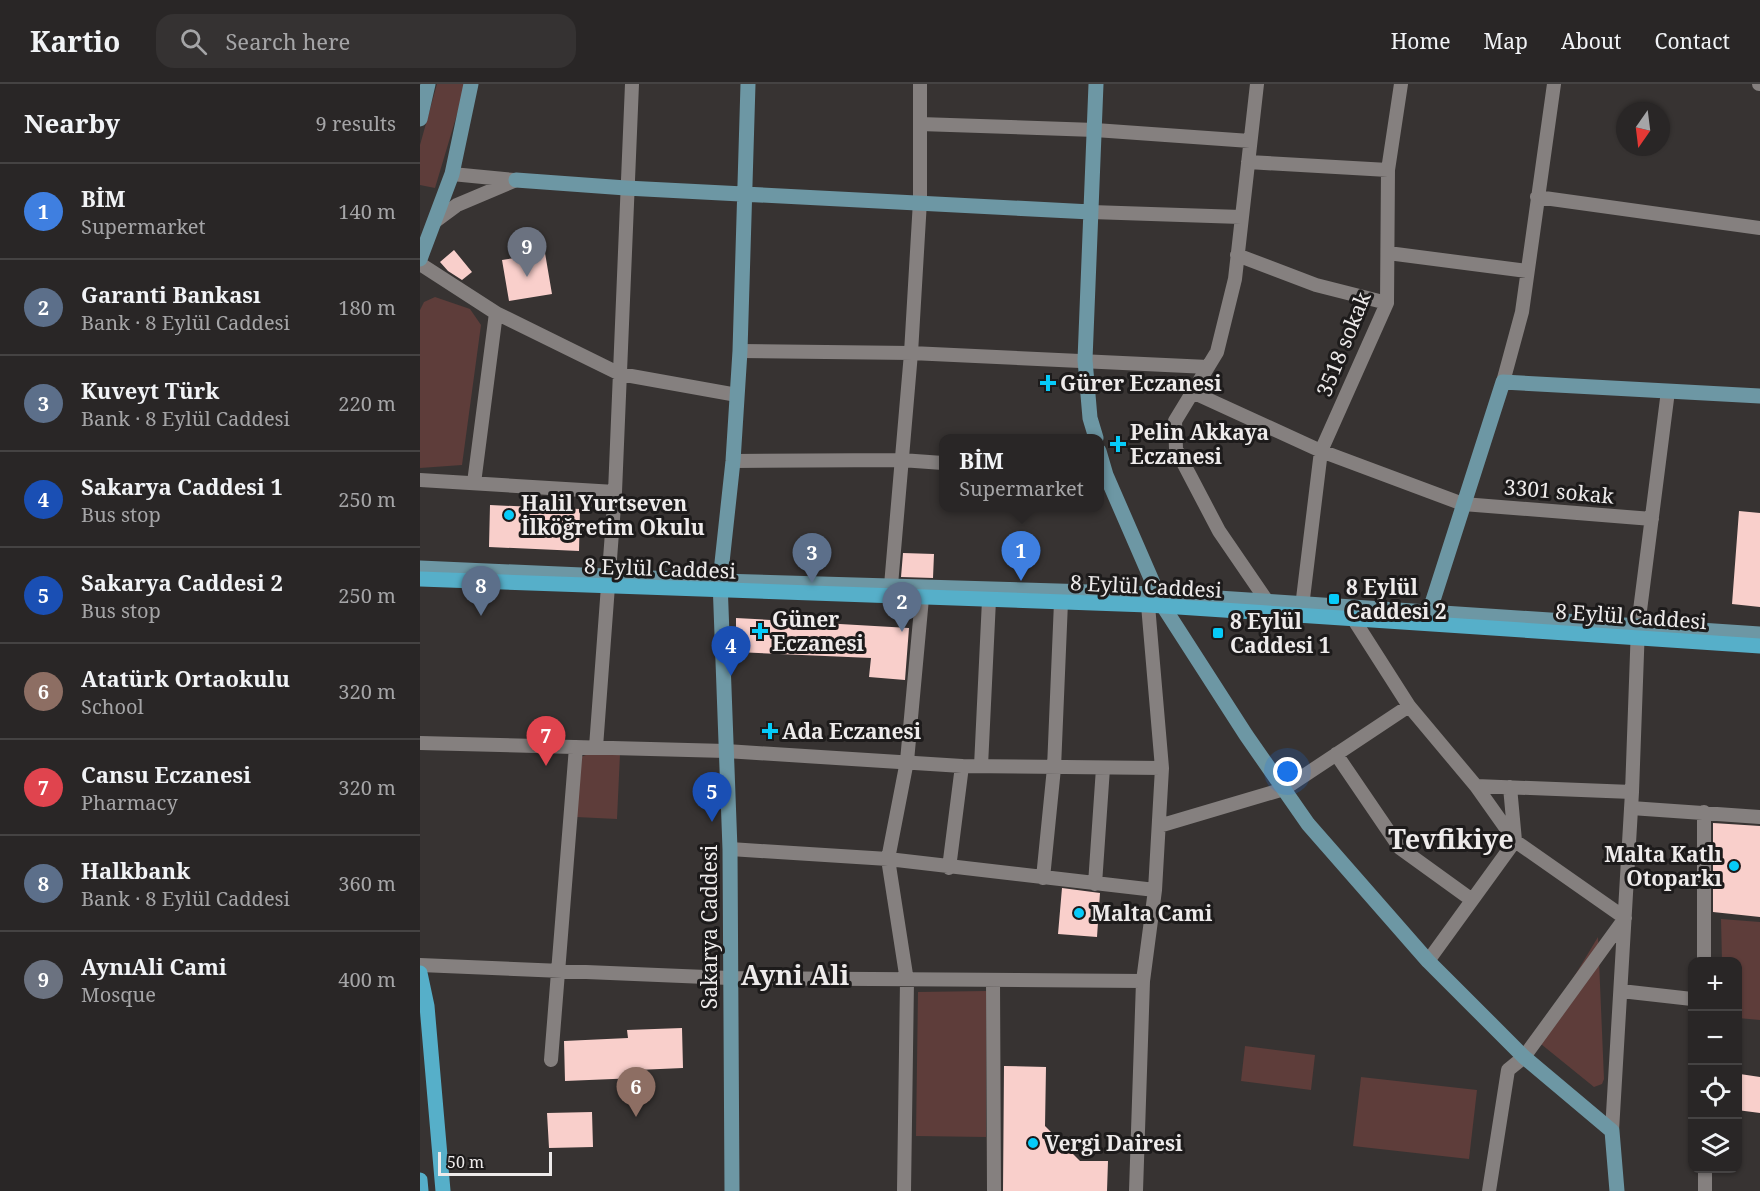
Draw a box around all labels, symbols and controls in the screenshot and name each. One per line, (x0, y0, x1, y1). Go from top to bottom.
search box (156, 14, 576, 68)
text: Kartio (30, 22, 120, 60)
icon: search (177, 25, 210, 58)
text: Search here (225, 26, 350, 56)
text: Home (1391, 27, 1451, 55)
text: Map (1484, 27, 1528, 55)
text: About (1561, 27, 1622, 55)
text: Contact (1655, 27, 1730, 55)
north arrow (1616, 102, 1670, 156)
text: Nearby (24, 105, 120, 141)
text: 9 results (316, 110, 396, 137)
text: BİM (81, 183, 126, 213)
text: 1 (38, 198, 49, 225)
text: 140 m (338, 198, 396, 225)
text: Supermarket (81, 213, 206, 240)
pin: 9 (508, 228, 546, 277)
text: Garanti Bankası (81, 279, 261, 309)
street label: 3518 sokak (1309, 287, 1377, 400)
text: 2 (38, 294, 49, 321)
text: 180 m (338, 294, 396, 321)
text: Bank · 8 Eylül Caddesi (81, 309, 290, 336)
place label: Gürer Eczanesi (1060, 369, 1222, 397)
text: Kuveyt Türk (81, 375, 219, 405)
marker: Gürer Eczanesi (1041, 376, 1055, 390)
text: 3 (38, 390, 49, 417)
text: 220 m (338, 390, 396, 417)
text: Bank · 8 Eylül Caddesi (81, 405, 290, 432)
place label: Pelin Akkaya Eczanesi (1130, 418, 1269, 470)
popup (939, 434, 1104, 512)
marker: Pelin Akkaya Eczanesi (1111, 437, 1125, 451)
text: BİM (959, 445, 1004, 475)
text: Sakarya Caddesi 1 (81, 471, 283, 501)
street label: 3301 sokak (1503, 472, 1616, 510)
text: Supermarket (959, 475, 1084, 502)
text: 4 (38, 486, 49, 513)
text: 250 m (338, 486, 396, 513)
place label: Halil Yurtseven İlköğretim Okulu (521, 489, 705, 541)
text: Bus stop (81, 501, 161, 528)
marker: Halil Yurtseven İlköğretim Okulu (502, 508, 516, 522)
pin: 1 (1002, 532, 1040, 581)
pin: 3 (792, 534, 832, 583)
street label: 8 Eylül Caddesi (584, 551, 737, 585)
pin: 8 (462, 566, 500, 616)
text: Sakarya Caddesi 2 (81, 567, 283, 597)
street label: 8 Eylül Caddesi (1069, 568, 1223, 604)
place label: 8 Eylül Caddesi 2 (1346, 573, 1447, 625)
text: 5 (38, 582, 49, 609)
text: 250 m (338, 582, 396, 609)
pin: 2 (882, 582, 922, 632)
marker: 8 Eylül Caddesi 2 (1327, 592, 1341, 606)
text: Bus stop (81, 597, 161, 624)
street label: 8 Eylül Caddesi (1554, 597, 1708, 635)
place label: Güner Eczanesi (772, 605, 865, 657)
place label: 8 Eylül Caddesi 1 (1230, 607, 1331, 659)
marker: Güner Eczanesi (753, 624, 767, 638)
pin: 4 (712, 626, 750, 676)
marker: 8 Eylül Caddesi 1 (1211, 626, 1225, 640)
text: Atatürk Ortaokulu (81, 663, 290, 693)
text: 6 (38, 678, 49, 705)
text: 320 m (338, 678, 396, 705)
text: School (81, 693, 144, 720)
pin: 7 (526, 716, 566, 766)
place label: Ada Eczanesi (782, 717, 922, 745)
marker: Ada Eczanesi (763, 724, 777, 738)
your location (1273, 757, 1302, 786)
text: Cansu Eczanesi (81, 759, 251, 789)
pin: 5 (692, 772, 732, 822)
text: 7 (38, 774, 49, 801)
text: 320 m (338, 774, 396, 801)
text: Pharmacy (81, 789, 178, 816)
district label: Tevfikiye (1388, 820, 1514, 857)
place label: Malta Katlı Otoparkı (1604, 840, 1723, 892)
street label: Sakarya Caddesi (695, 845, 723, 1009)
text: Halkbank (81, 855, 190, 885)
marker: Malta Katlı Otoparkı (1727, 859, 1741, 873)
text: 8 (38, 870, 49, 897)
text: 360 m (338, 870, 396, 897)
text: Bank · 8 Eylül Caddesi (81, 885, 290, 912)
place label: Malta Cami (1091, 899, 1213, 927)
marker: Malta Cami (1072, 906, 1086, 920)
text: AynıAli Cami (81, 951, 227, 981)
district label: Ayni Ali (741, 956, 850, 993)
map controls (1688, 957, 1742, 1173)
button: + (1688, 957, 1742, 1011)
text: 9 (38, 966, 49, 993)
text: 400 m (338, 966, 396, 993)
text: Mosque (81, 981, 156, 1008)
button: − (1688, 1011, 1742, 1065)
button: locate (1688, 1065, 1742, 1119)
pin: 6 (616, 1068, 656, 1117)
button: layers (1688, 1119, 1742, 1173)
place label: Vergi Dairesi (1045, 1129, 1183, 1157)
marker: Vergi Dairesi (1026, 1136, 1040, 1150)
scale bar (438, 1149, 552, 1176)
text: 50 m (447, 1151, 484, 1173)

